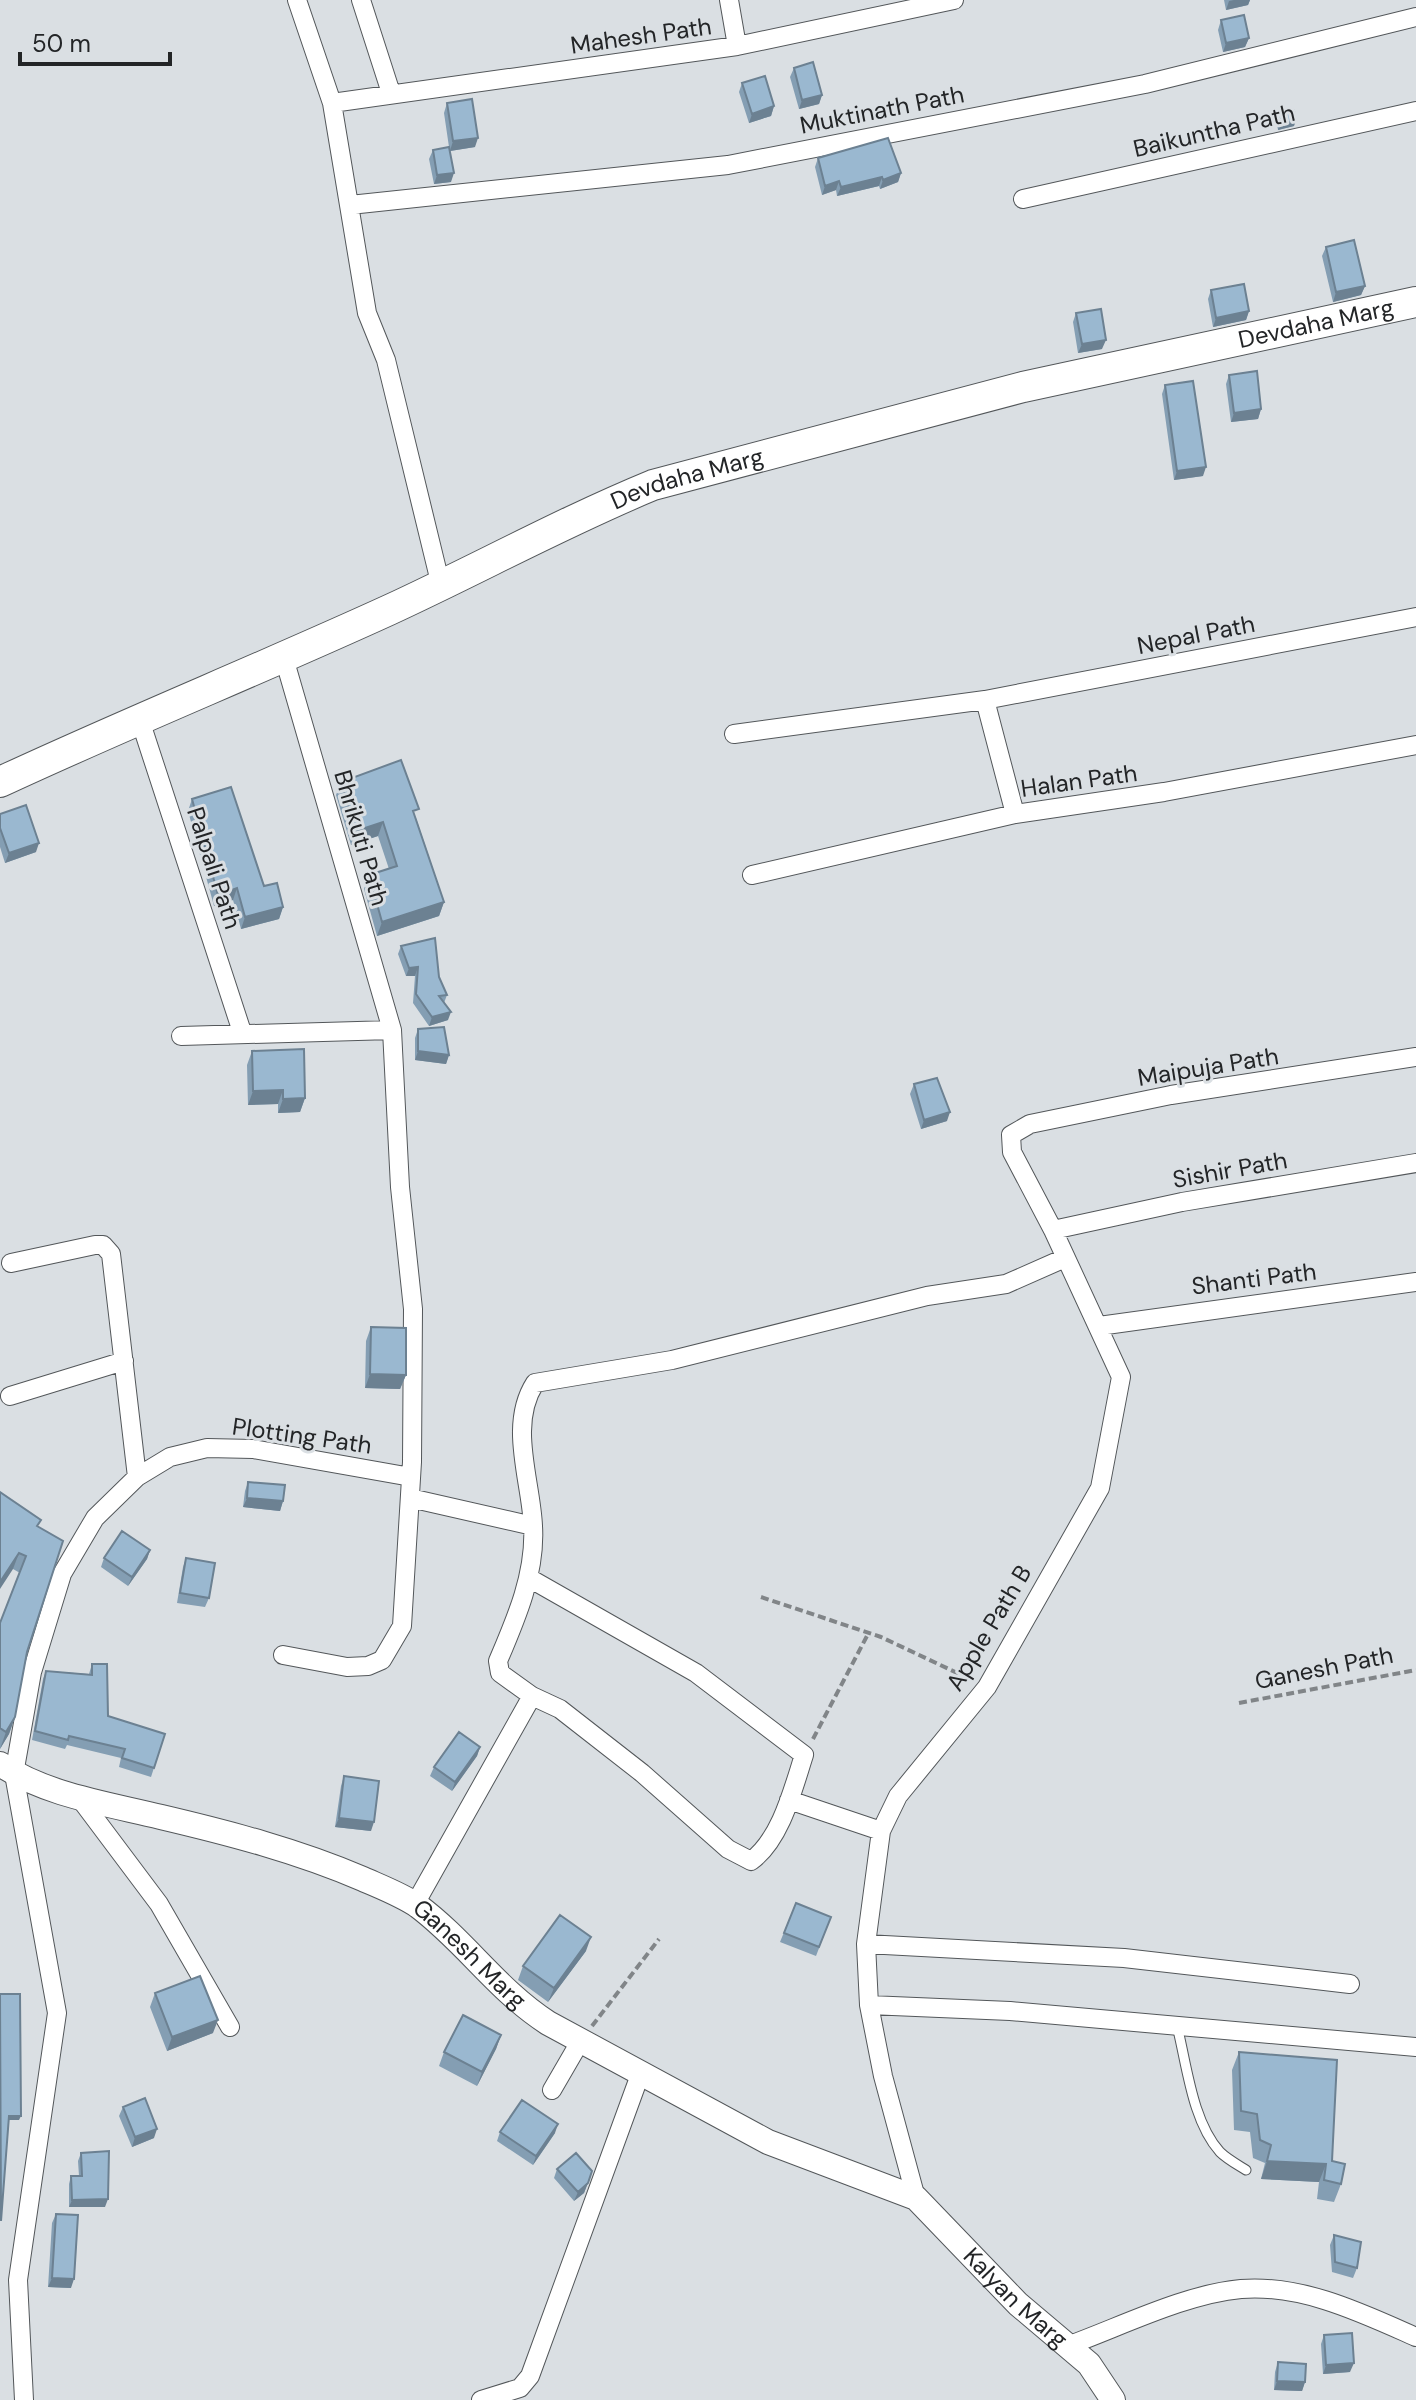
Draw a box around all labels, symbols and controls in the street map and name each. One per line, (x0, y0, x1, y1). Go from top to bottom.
street label: Mahesh Path (568, 10, 713, 61)
scale bar (20, 16, 170, 66)
text: 50 m (32, 28, 91, 59)
street label: Muktinath Path (797, 78, 967, 141)
street label: Baikuntha Path (1130, 97, 1298, 164)
street label: Devdaha Marg (1235, 291, 1397, 355)
street label: Devdaha Marg (605, 440, 767, 516)
street label: Nepal Path (1134, 608, 1257, 661)
street label: Halan Path (1019, 757, 1139, 804)
street label: Bhrikuti Path (327, 766, 396, 909)
street label: Palpali Path (180, 803, 249, 933)
street label: Maipuja Path (1135, 1040, 1281, 1093)
street label: Sishir Path (1170, 1144, 1290, 1195)
street label: Shanti Path (1190, 1255, 1318, 1302)
street label: Plotting Path (230, 1410, 374, 1461)
street label: Apple Path B (939, 1559, 1038, 1696)
street label: Ganesh Path (1252, 1639, 1396, 1696)
street label: Ganesh Marg (407, 1892, 533, 2016)
street label: Kalyan Marg (957, 2241, 1074, 2354)

